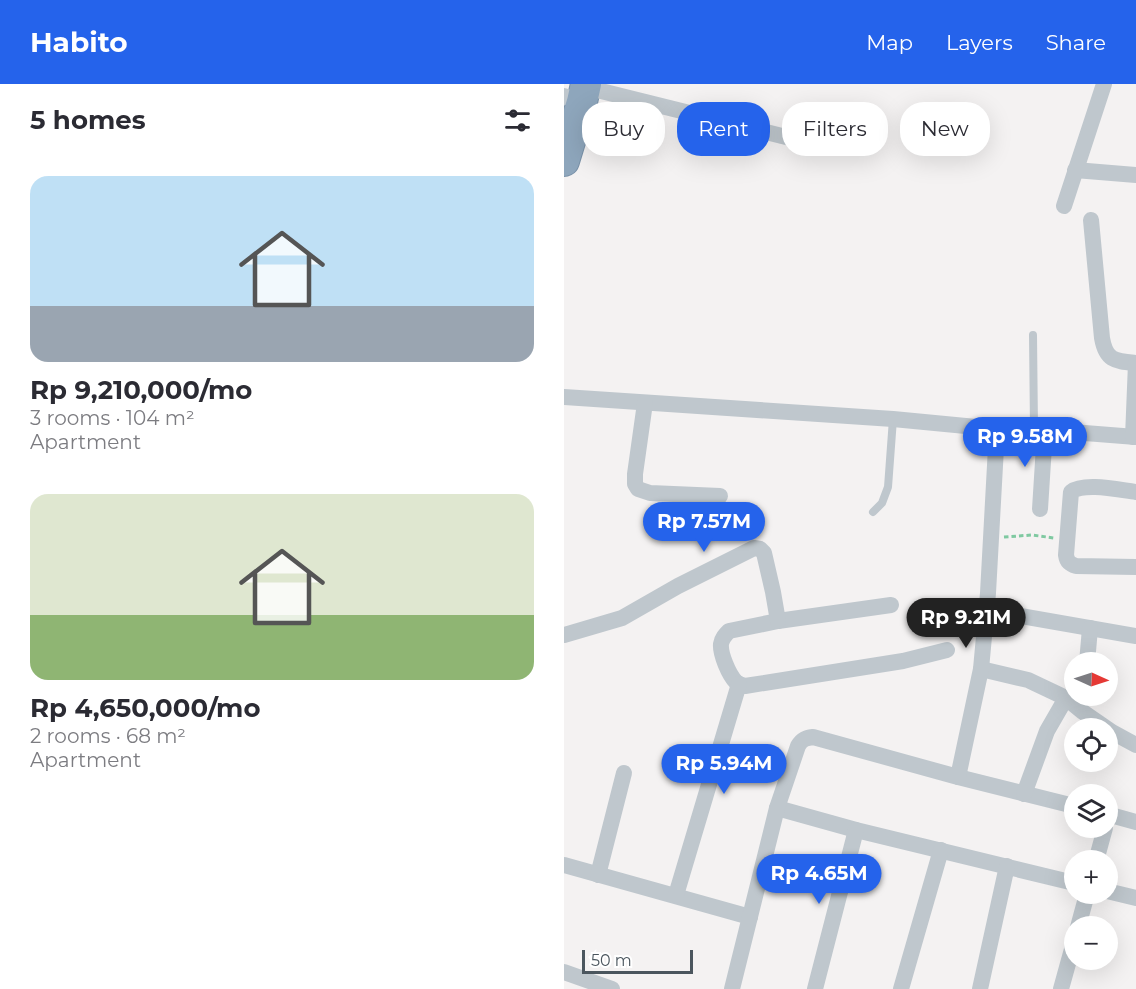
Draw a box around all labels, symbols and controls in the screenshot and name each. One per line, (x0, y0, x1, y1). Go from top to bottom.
text: Habito (30, 25, 128, 59)
text: Map (866, 30, 913, 55)
text: Layers (946, 30, 1013, 55)
text: Share (1046, 30, 1106, 55)
chip: Buy (582, 102, 665, 156)
chip: Rent (677, 102, 770, 156)
chip: Filters (782, 102, 888, 156)
chip: New (900, 102, 990, 156)
text: 5 homes (30, 104, 146, 136)
icon: filters (501, 104, 534, 137)
icon: home (228, 215, 336, 323)
text: Rp 9,210,000/mo (30, 374, 252, 406)
text: 3 rooms · 104 m² (30, 406, 195, 430)
pin: Rp 9.58M (963, 417, 1087, 468)
text: Rp 9.58M (977, 424, 1073, 448)
text: Apartment (30, 430, 141, 454)
pin: Rp 7.57M (642, 502, 766, 553)
text: Rp 7.57M (657, 509, 751, 533)
icon: home (228, 533, 336, 641)
pin: Rp 9.21M (904, 598, 1028, 649)
text: Rp 9.21M (921, 605, 1011, 629)
north arrow (1064, 652, 1118, 706)
map controls (1064, 652, 1118, 970)
text: Rp 4,650,000/mo (30, 692, 261, 724)
button: locate (1064, 718, 1118, 772)
text: 2 rooms · 68 m² (30, 724, 186, 748)
pin: Rp 5.94M (662, 744, 786, 795)
text: Apartment (30, 748, 141, 772)
text: Rp 5.94M (676, 751, 772, 775)
button: layers (1064, 784, 1118, 838)
button: + (1064, 850, 1118, 904)
pin: Rp 4.65M (757, 854, 881, 905)
text: Rp 4.65M (770, 861, 868, 885)
button: − (1064, 916, 1118, 970)
scale bar (582, 947, 693, 974)
text: 50 m (591, 951, 632, 970)

